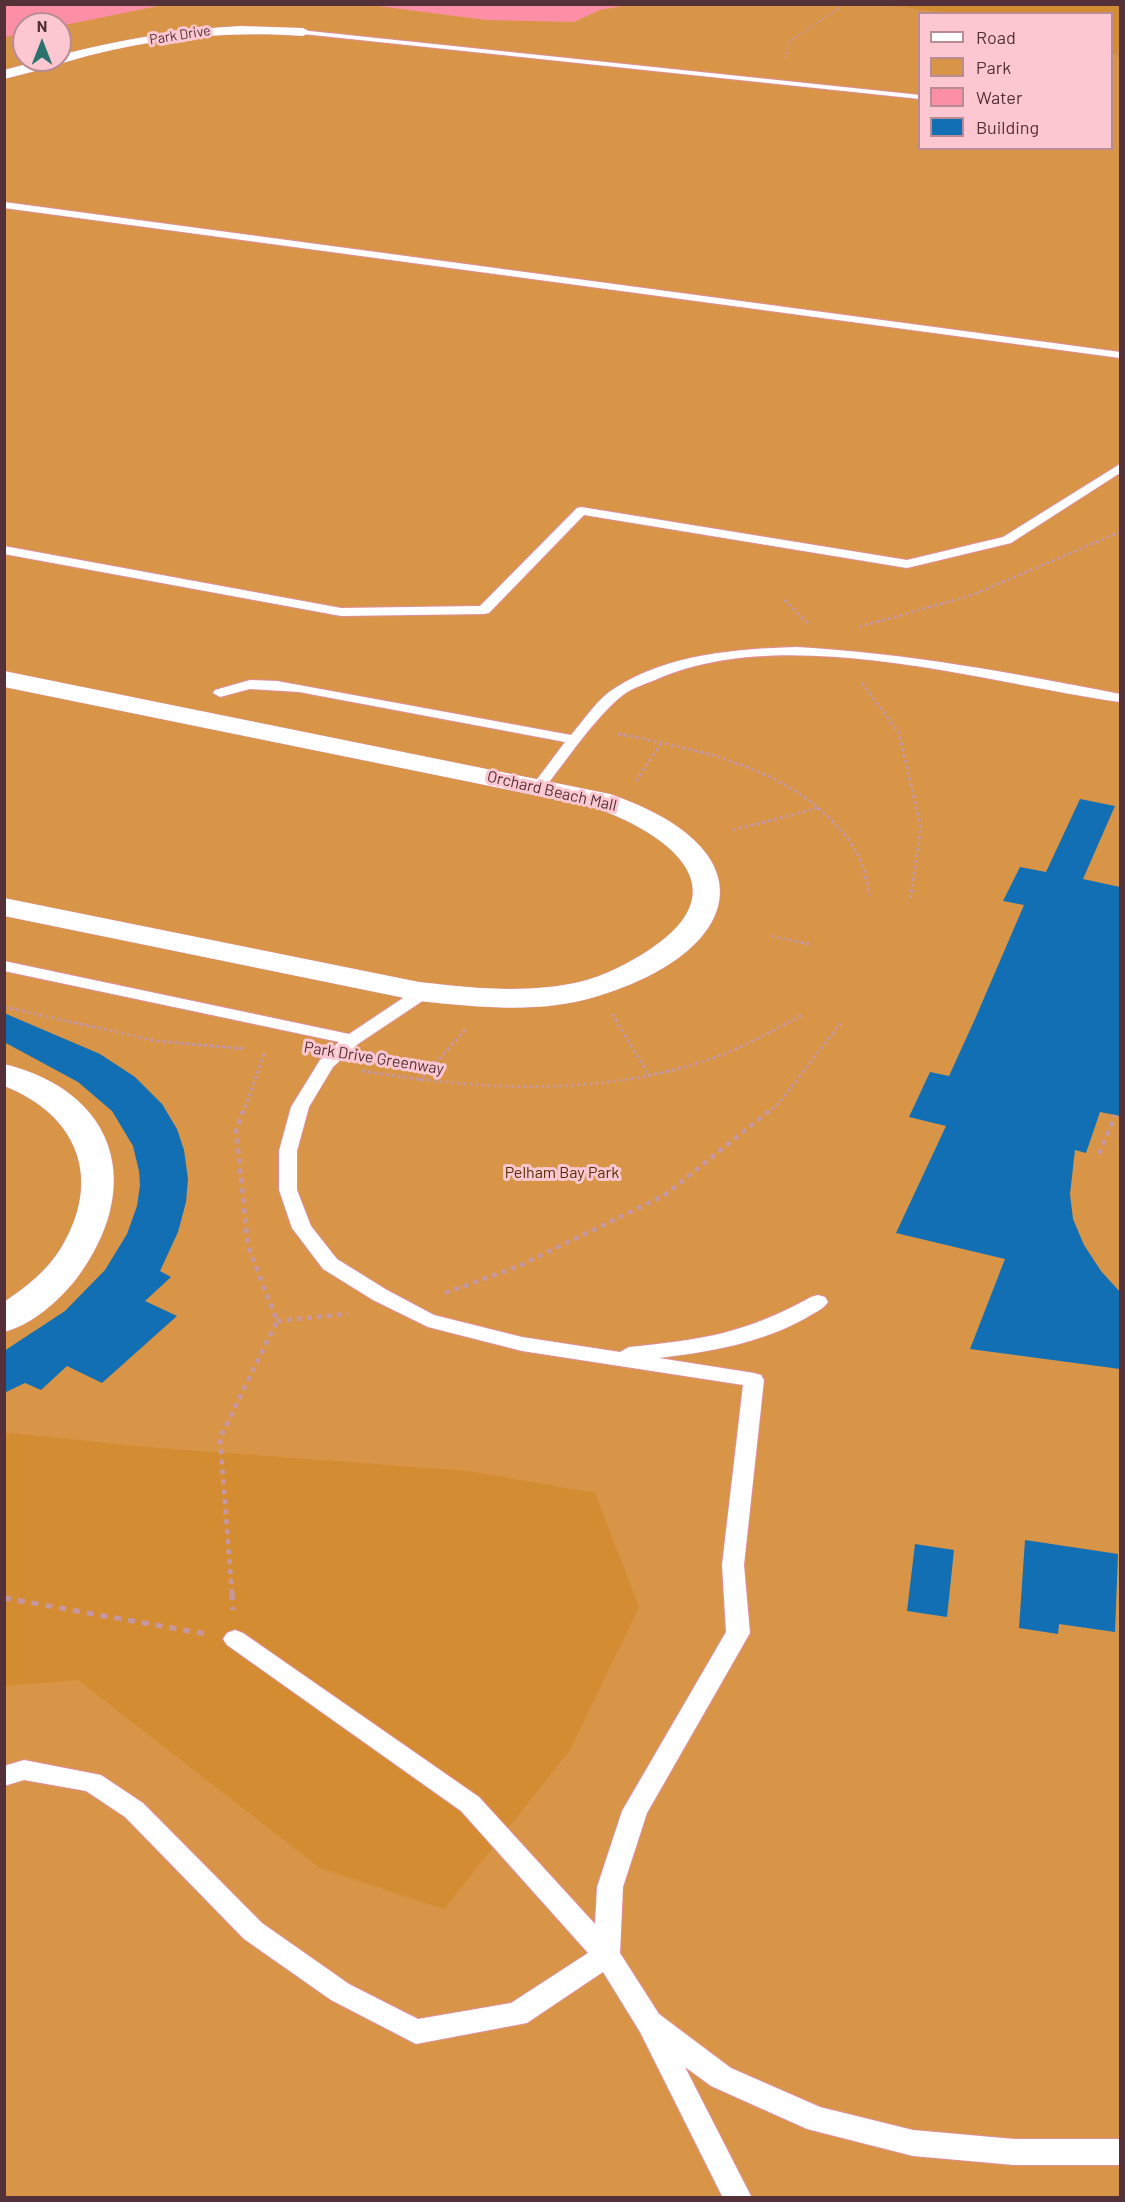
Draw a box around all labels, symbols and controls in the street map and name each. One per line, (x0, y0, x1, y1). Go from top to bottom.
north arrow (12, 12, 72, 72)
legend (918, 12, 1113, 150)
text: N (37, 16, 47, 35)
street label: Park Drive (148, 22, 212, 48)
text: Road (976, 26, 1016, 48)
text: Park (976, 56, 1011, 78)
text: Water (976, 86, 1023, 108)
text: Building (976, 116, 1039, 138)
street label: Orchard Beach Mall (485, 767, 619, 815)
street label: Park Drive Greenway (303, 1037, 445, 1079)
park label: Pelham Bay Park (505, 1163, 619, 1183)

